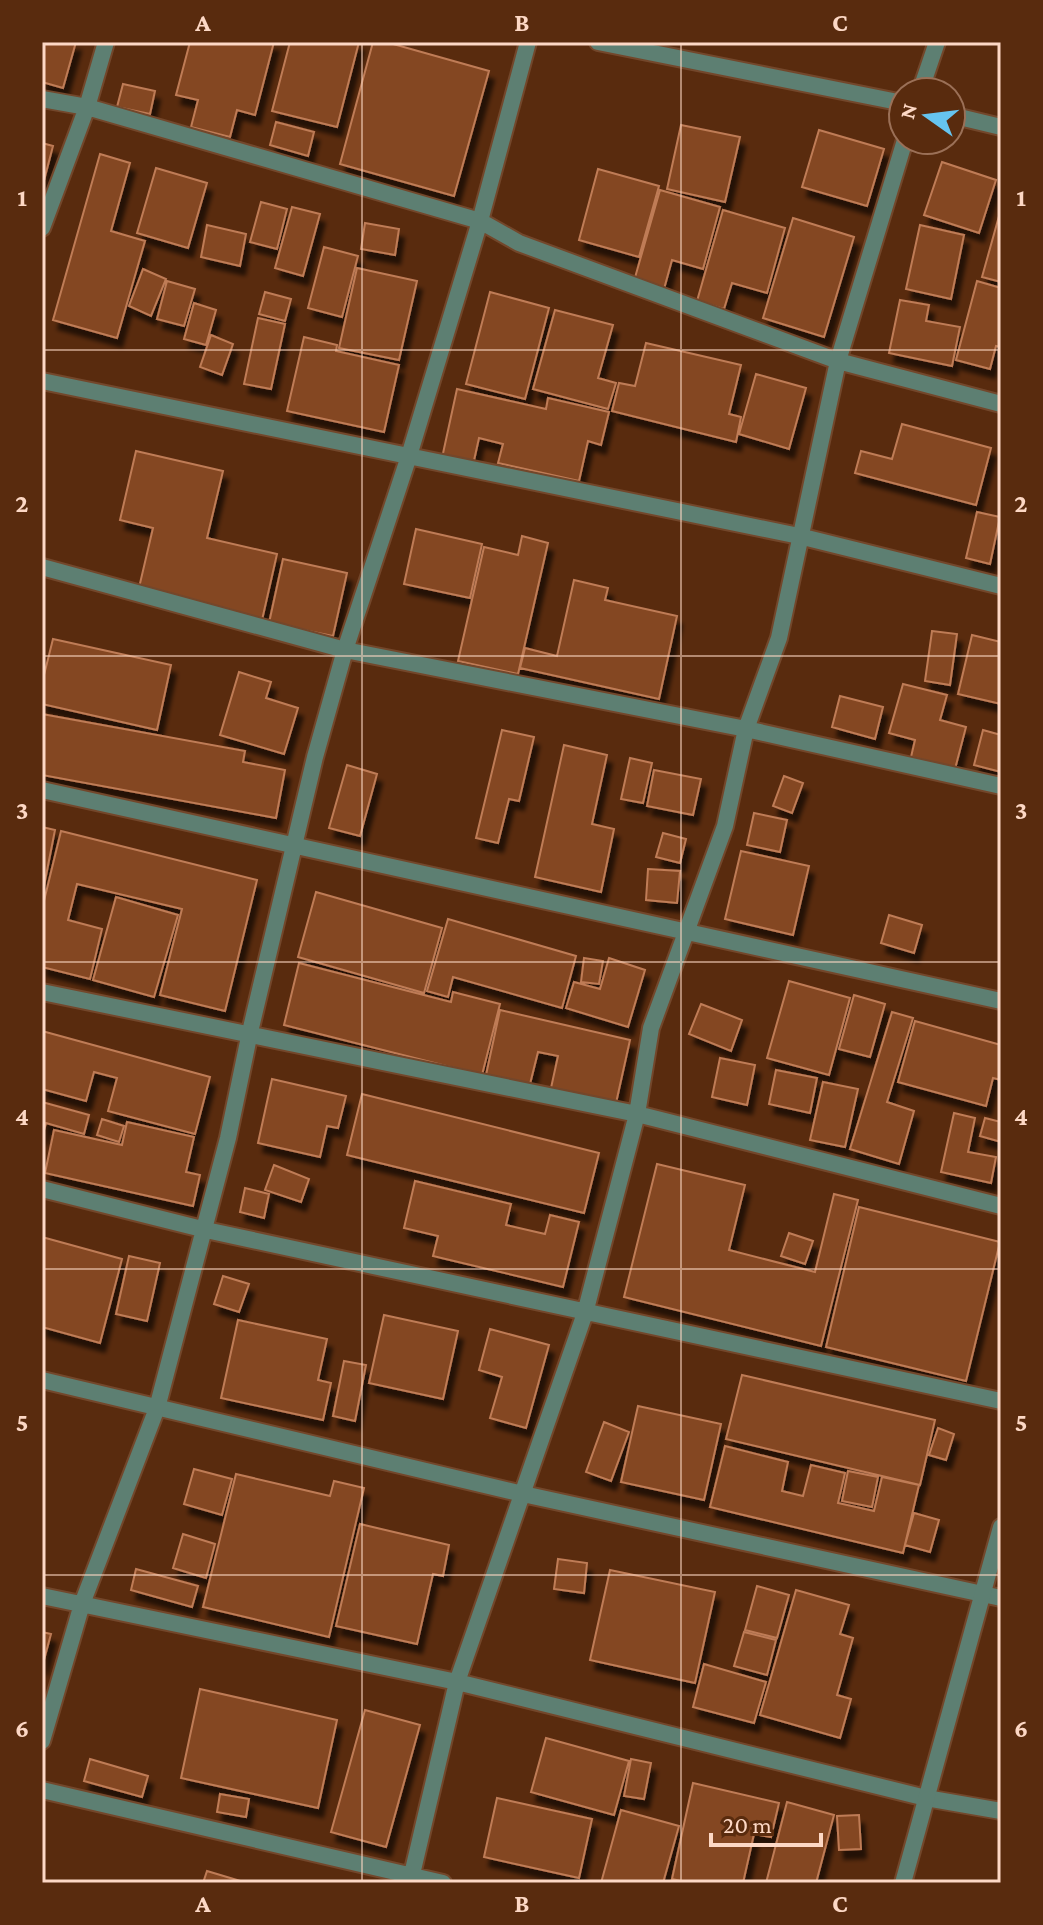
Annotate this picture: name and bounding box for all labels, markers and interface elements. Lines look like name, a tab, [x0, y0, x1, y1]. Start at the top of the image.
text: A	[194, 8, 211, 37]
text: B	[514, 8, 530, 37]
text: C	[832, 8, 848, 37]
north arrow	[887, 76, 967, 156]
text: N	[894, 101, 922, 122]
text: 1	[17, 183, 27, 212]
text: 1	[1016, 183, 1026, 212]
text: 2	[15, 489, 29, 518]
text: 2	[1014, 489, 1028, 518]
text: 3	[16, 796, 28, 825]
text: 3	[1015, 796, 1027, 825]
text: 4	[15, 1102, 29, 1131]
text: 4	[1014, 1102, 1028, 1131]
text: 5	[16, 1408, 28, 1437]
text: 5	[1015, 1408, 1027, 1437]
text: 6	[15, 1714, 29, 1743]
text: 6	[1014, 1714, 1028, 1743]
scale bar	[711, 1797, 821, 1847]
text: 20 m	[723, 1811, 772, 1838]
text: A	[194, 1889, 211, 1918]
text: B	[514, 1889, 530, 1918]
text: C	[832, 1889, 848, 1918]

